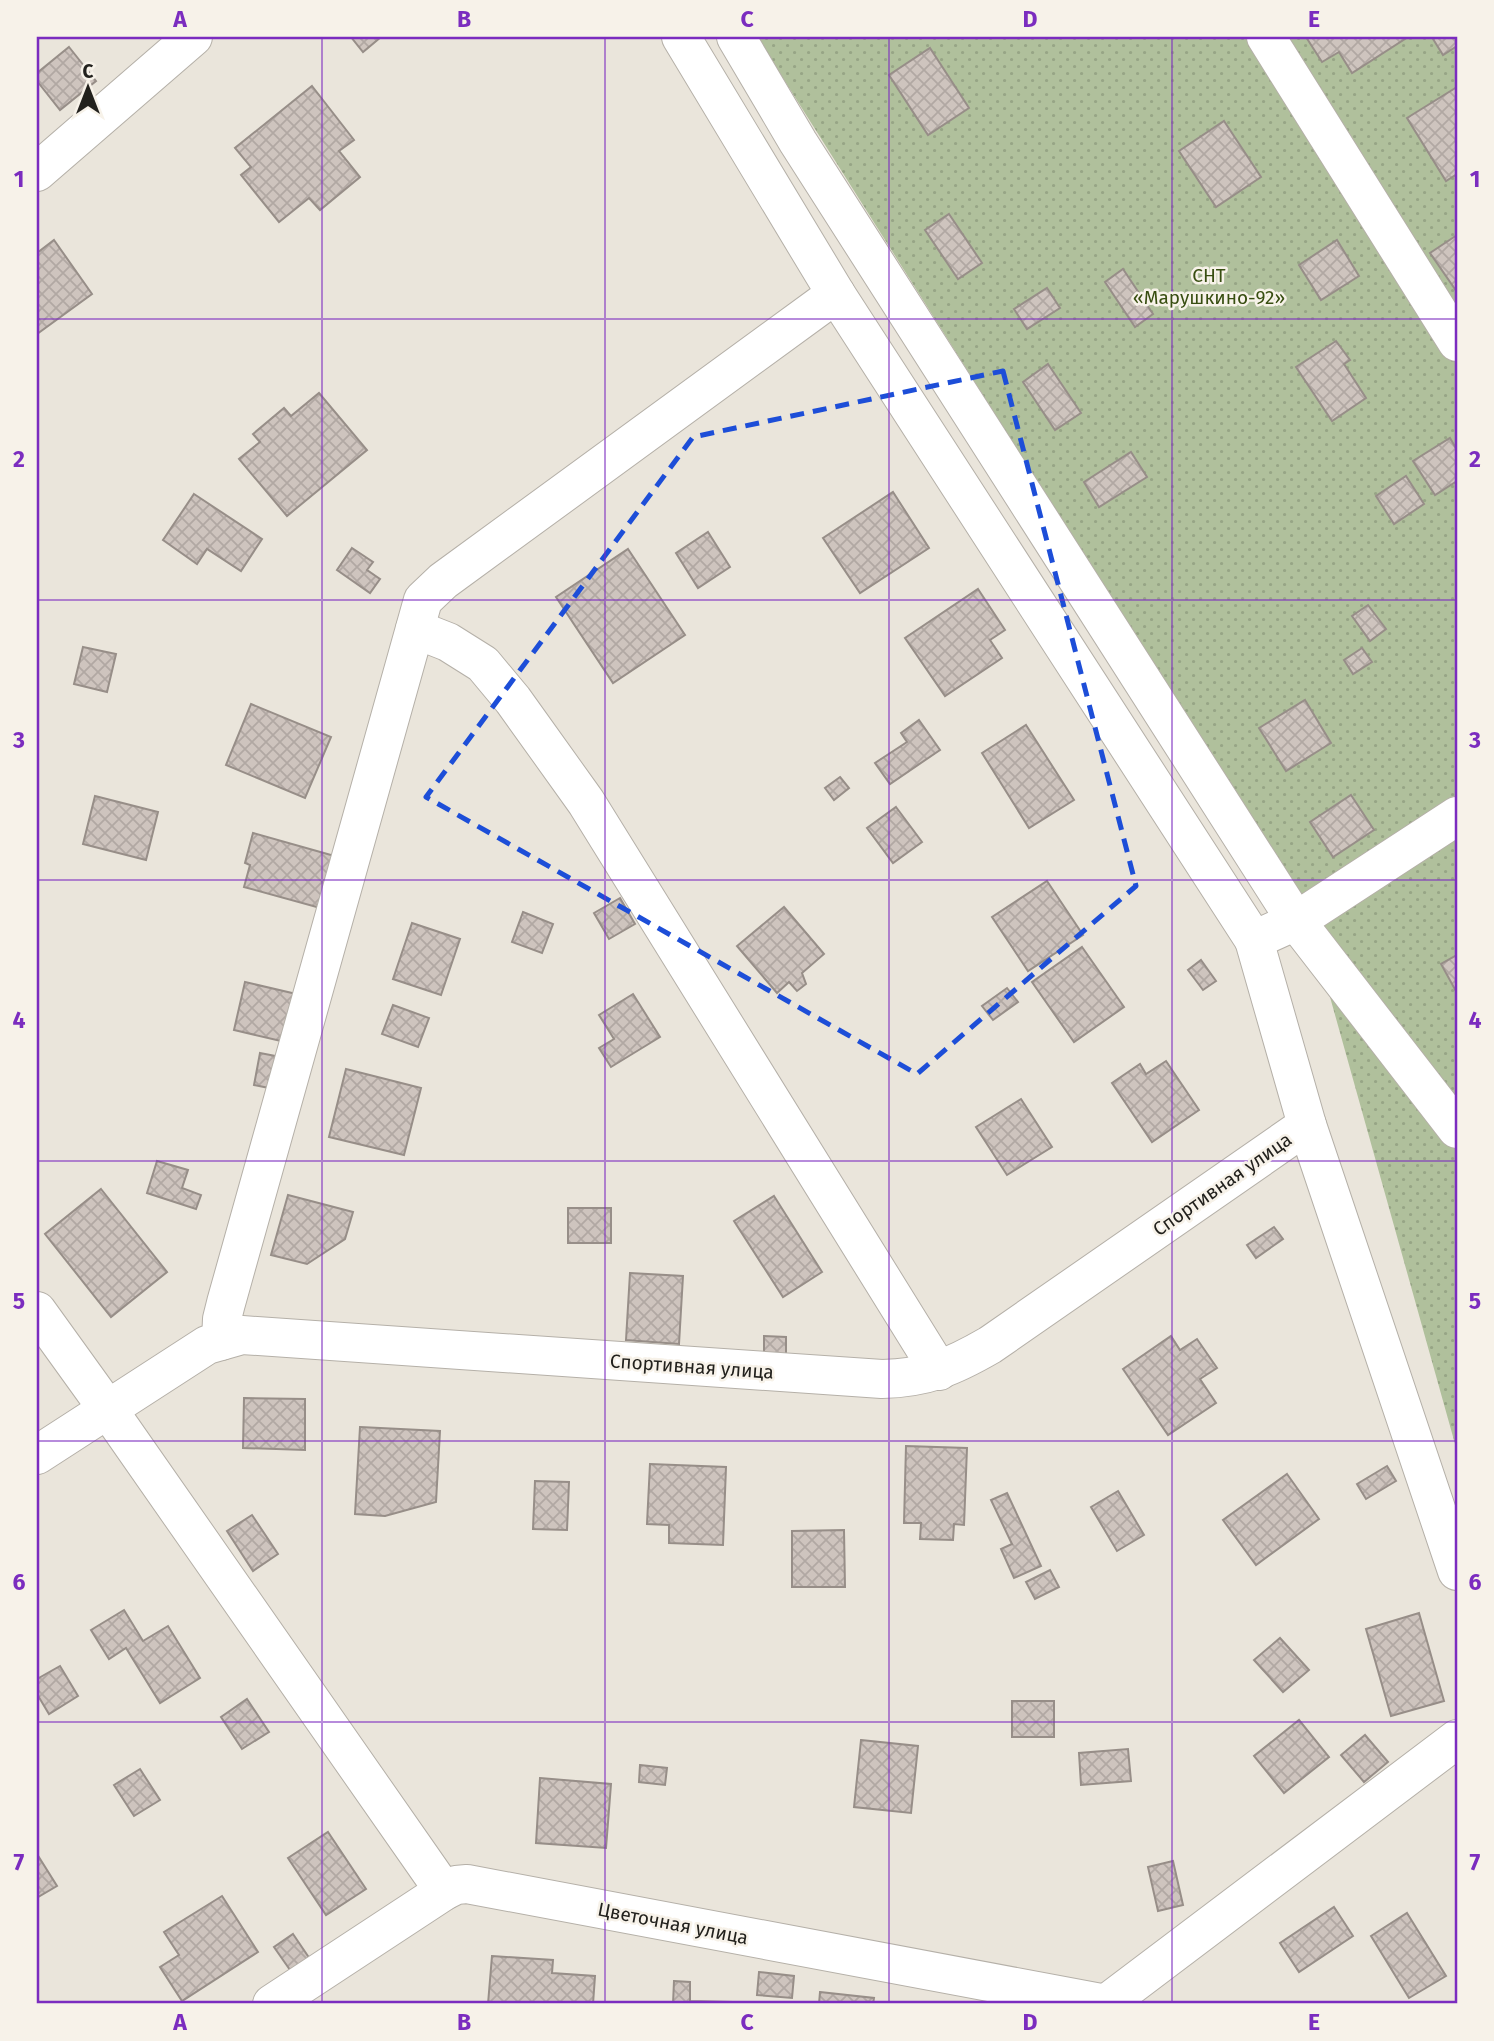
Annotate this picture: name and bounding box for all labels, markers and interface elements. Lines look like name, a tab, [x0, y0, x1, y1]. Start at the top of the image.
text: A	[172, 5, 187, 33]
text: B	[457, 5, 471, 33]
text: C	[740, 5, 754, 33]
text: D	[1023, 5, 1038, 33]
text: E	[1308, 5, 1320, 33]
north arrow	[52, 52, 122, 122]
text: С	[83, 60, 94, 83]
text: 1	[14, 165, 24, 193]
text: 1	[1470, 165, 1480, 193]
park label: СНТ «Марушкино-92»	[1133, 264, 1285, 309]
text: 2	[13, 445, 25, 473]
text: 2	[1469, 445, 1481, 473]
text: 3	[12, 726, 25, 754]
text: 3	[1468, 726, 1481, 754]
text: 4	[13, 1006, 26, 1034]
text: 4	[1469, 1006, 1482, 1034]
street label: Спортивная улица	[1148, 1128, 1296, 1241]
text: 5	[13, 1287, 25, 1315]
text: 5	[1469, 1287, 1481, 1315]
street label: Спортивная улица	[609, 1349, 775, 1384]
text: 6	[13, 1568, 26, 1596]
text: 6	[1469, 1568, 1482, 1596]
text: 7	[14, 1848, 25, 1876]
text: 7	[1470, 1848, 1481, 1876]
street label: Цветочная улица	[596, 1898, 750, 1949]
text: A	[172, 2008, 187, 2036]
text: B	[457, 2008, 471, 2036]
text: C	[740, 2008, 754, 2036]
text: D	[1023, 2008, 1038, 2036]
text: E	[1308, 2008, 1320, 2036]

